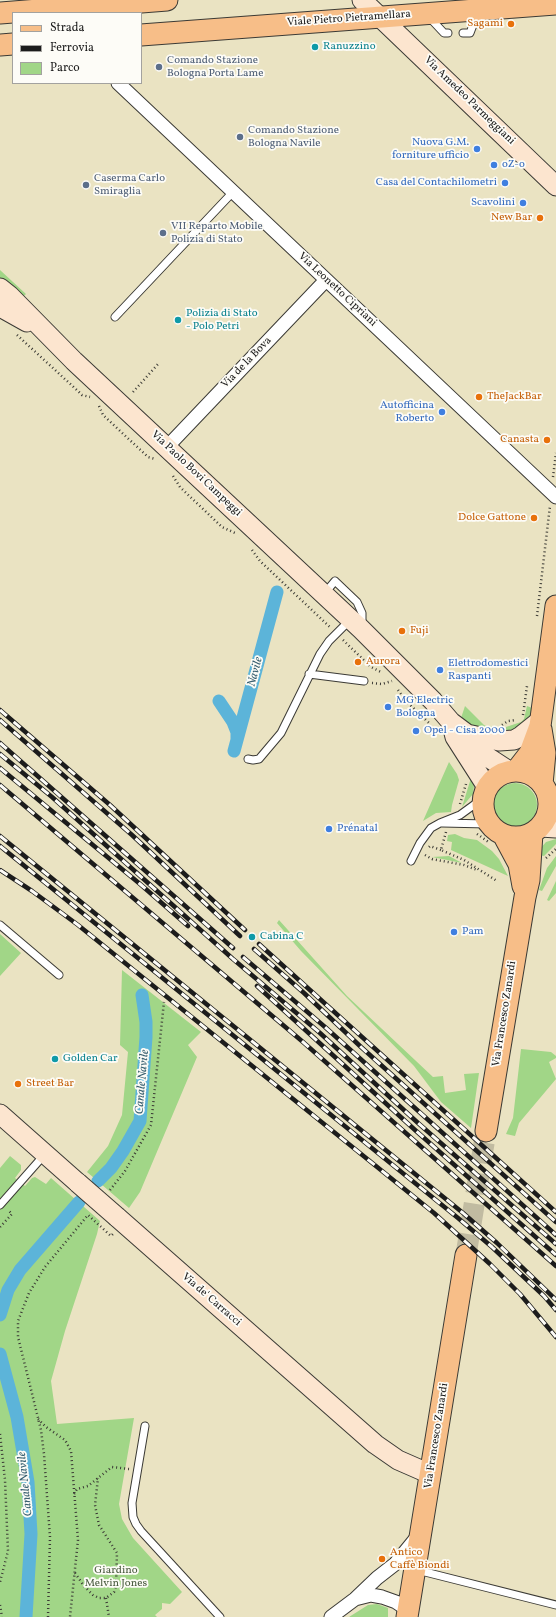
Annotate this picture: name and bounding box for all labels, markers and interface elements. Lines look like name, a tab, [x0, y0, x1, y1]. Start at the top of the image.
street label: Viale Pietro Pietramellara	[287, 8, 411, 30]
legend	[12, 12, 142, 84]
place label: Sagami	[467, 17, 503, 31]
marker: Sagami	[506, 19, 516, 29]
text: Strada	[50, 20, 85, 36]
text: Ferrovia	[50, 40, 94, 56]
place label: Ranuzzino	[323, 40, 376, 54]
marker: Ranuzzino	[310, 42, 320, 52]
place label: Comando Stazione Bologna Porta Lame	[167, 54, 263, 80]
street label: Via Amedeo Parmeggiani	[421, 54, 517, 148]
text: Parco	[50, 60, 80, 76]
marker: Comando Stazione Bologna Porta Lame	[154, 62, 164, 72]
place label: Comando Stazione Bologna Navile	[248, 124, 339, 150]
marker: Comando Stazione Bologna Navile	[235, 132, 245, 142]
place label: Nuova G.M. forniture ufficio	[392, 136, 469, 162]
marker: Nuova G.M. forniture ufficio	[472, 144, 482, 154]
place label: oZ-o	[502, 158, 525, 172]
marker: oZ-o	[489, 160, 499, 170]
place label: Caserma Carlo Smiraglia	[94, 172, 165, 198]
place label: Casa del Contachilometri	[376, 176, 497, 190]
marker: Casa del Contachilometri	[500, 178, 510, 188]
marker: Caserma Carlo Smiraglia	[81, 180, 91, 190]
place label: Scavolini	[471, 196, 515, 210]
marker: Scavolini	[518, 198, 528, 208]
place label: New Bar	[491, 211, 532, 225]
marker: New Bar	[535, 213, 545, 223]
place label: VII Reparto Mobile Polizia di Stato	[171, 220, 263, 246]
marker: VII Reparto Mobile Polizia di Stato	[158, 228, 168, 238]
street label: Via Leonetto Cipriani	[295, 250, 379, 330]
place label: Polizia di Stato - Polo Petri	[186, 307, 258, 333]
marker: Polizia di Stato - Polo Petri	[173, 315, 183, 325]
street label: Via de la Bova	[219, 335, 275, 391]
place label: TheJackBar	[487, 390, 542, 404]
marker: TheJackBar	[474, 392, 484, 402]
place label: Autofficina Roberto	[380, 399, 434, 425]
marker: Autofficina Roberto	[437, 407, 447, 417]
street label: Via Paolo Bovi Campeggi	[148, 428, 244, 520]
place label: Canasta	[500, 433, 539, 447]
marker: Canasta	[542, 435, 552, 445]
place label: Dolce Gattone	[458, 511, 526, 525]
marker: Dolce Gattone	[529, 513, 539, 523]
place label: Fuji	[410, 624, 428, 638]
marker: Fuji	[397, 626, 407, 636]
place label: Aurora	[366, 655, 400, 669]
water label: Navile	[245, 656, 267, 688]
marker: Aurora	[353, 657, 363, 667]
place label: Elettrodomestici Raspanti	[448, 657, 528, 683]
marker: Elettrodomestici Raspanti	[435, 665, 445, 675]
place label: MG Electric Bologna	[396, 694, 453, 720]
marker: MG Electric Bologna	[383, 702, 393, 712]
place label: Opel - Cisa 2000	[424, 724, 505, 738]
marker: Opel - Cisa 2000	[411, 726, 421, 736]
place label: Prénatal	[337, 822, 378, 836]
marker: Prénatal	[324, 824, 334, 834]
place label: Pam	[462, 925, 484, 939]
marker: Pam	[449, 927, 459, 937]
place label: Cabina C	[260, 930, 303, 944]
marker: Cabina C	[247, 932, 257, 942]
street label: Via Francesco Zanardi	[490, 960, 520, 1068]
water label: Canale Navile	[133, 1049, 153, 1115]
place label: Golden Car	[63, 1052, 118, 1066]
marker: Golden Car	[50, 1054, 60, 1064]
place label: Street Bar	[26, 1077, 74, 1091]
marker: Street Bar	[13, 1079, 23, 1089]
street label: Via de' Carracci	[179, 1271, 243, 1329]
street label: Via Francesco Zanardi	[422, 1382, 452, 1490]
water label: Canale Navile	[15, 1451, 37, 1517]
place label: Antico Caffè Biondi	[390, 1546, 450, 1572]
marker: Antico Caffè Biondi	[377, 1554, 387, 1564]
park label: Giardino Melvin Jones	[85, 1564, 147, 1590]

